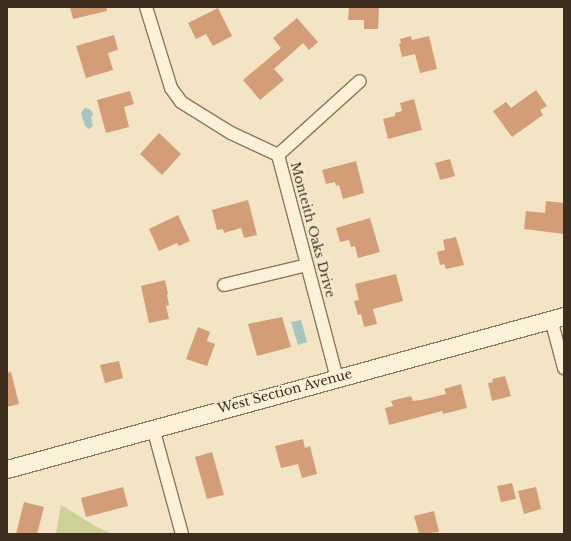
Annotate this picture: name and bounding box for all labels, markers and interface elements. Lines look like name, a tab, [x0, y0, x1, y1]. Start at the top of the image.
street label: Monteith Oaks Drive	[286, 160, 338, 300]
street label: West Section Avenue	[216, 366, 354, 418]

